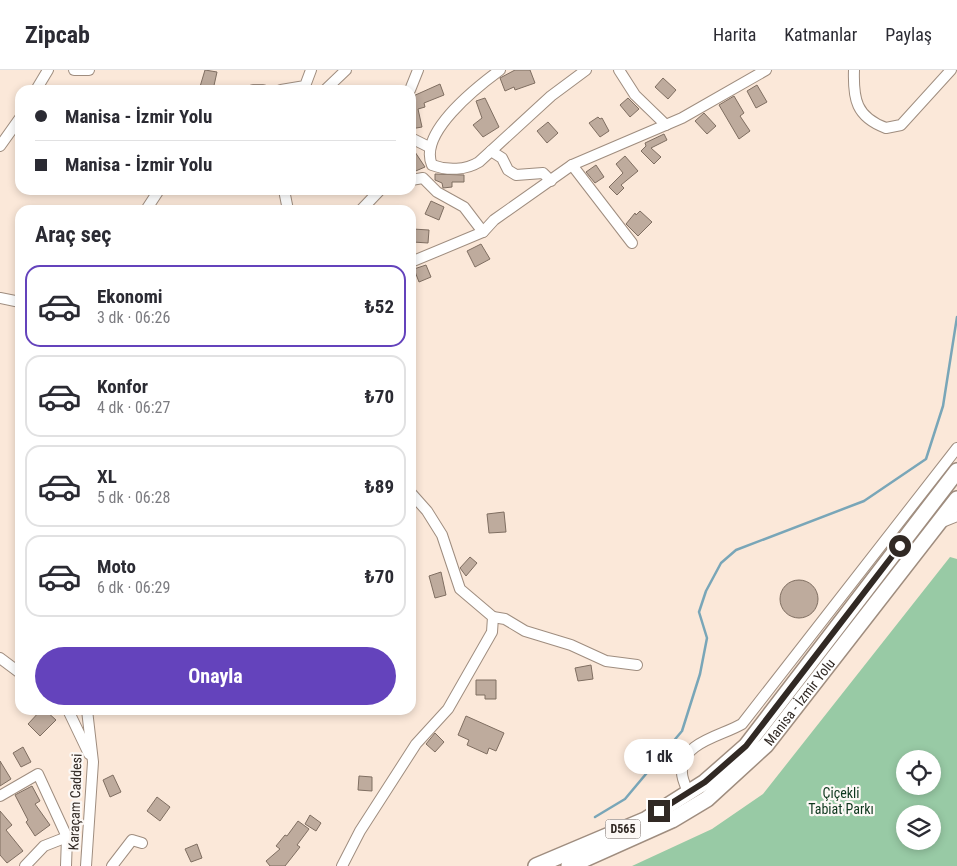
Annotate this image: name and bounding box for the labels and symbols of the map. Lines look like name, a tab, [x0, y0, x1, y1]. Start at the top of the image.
route start	[889, 535, 911, 557]
street label: Manisa - İzmir Yolu	[761, 656, 838, 748]
callout: 1 dk	[624, 738, 694, 774]
street label: Karaçam Caddesi	[65, 753, 85, 851]
park label: Çiçekli Tabiat Parkı	[808, 785, 874, 817]
route end	[648, 800, 670, 822]
road number: D565	[606, 820, 640, 839]

